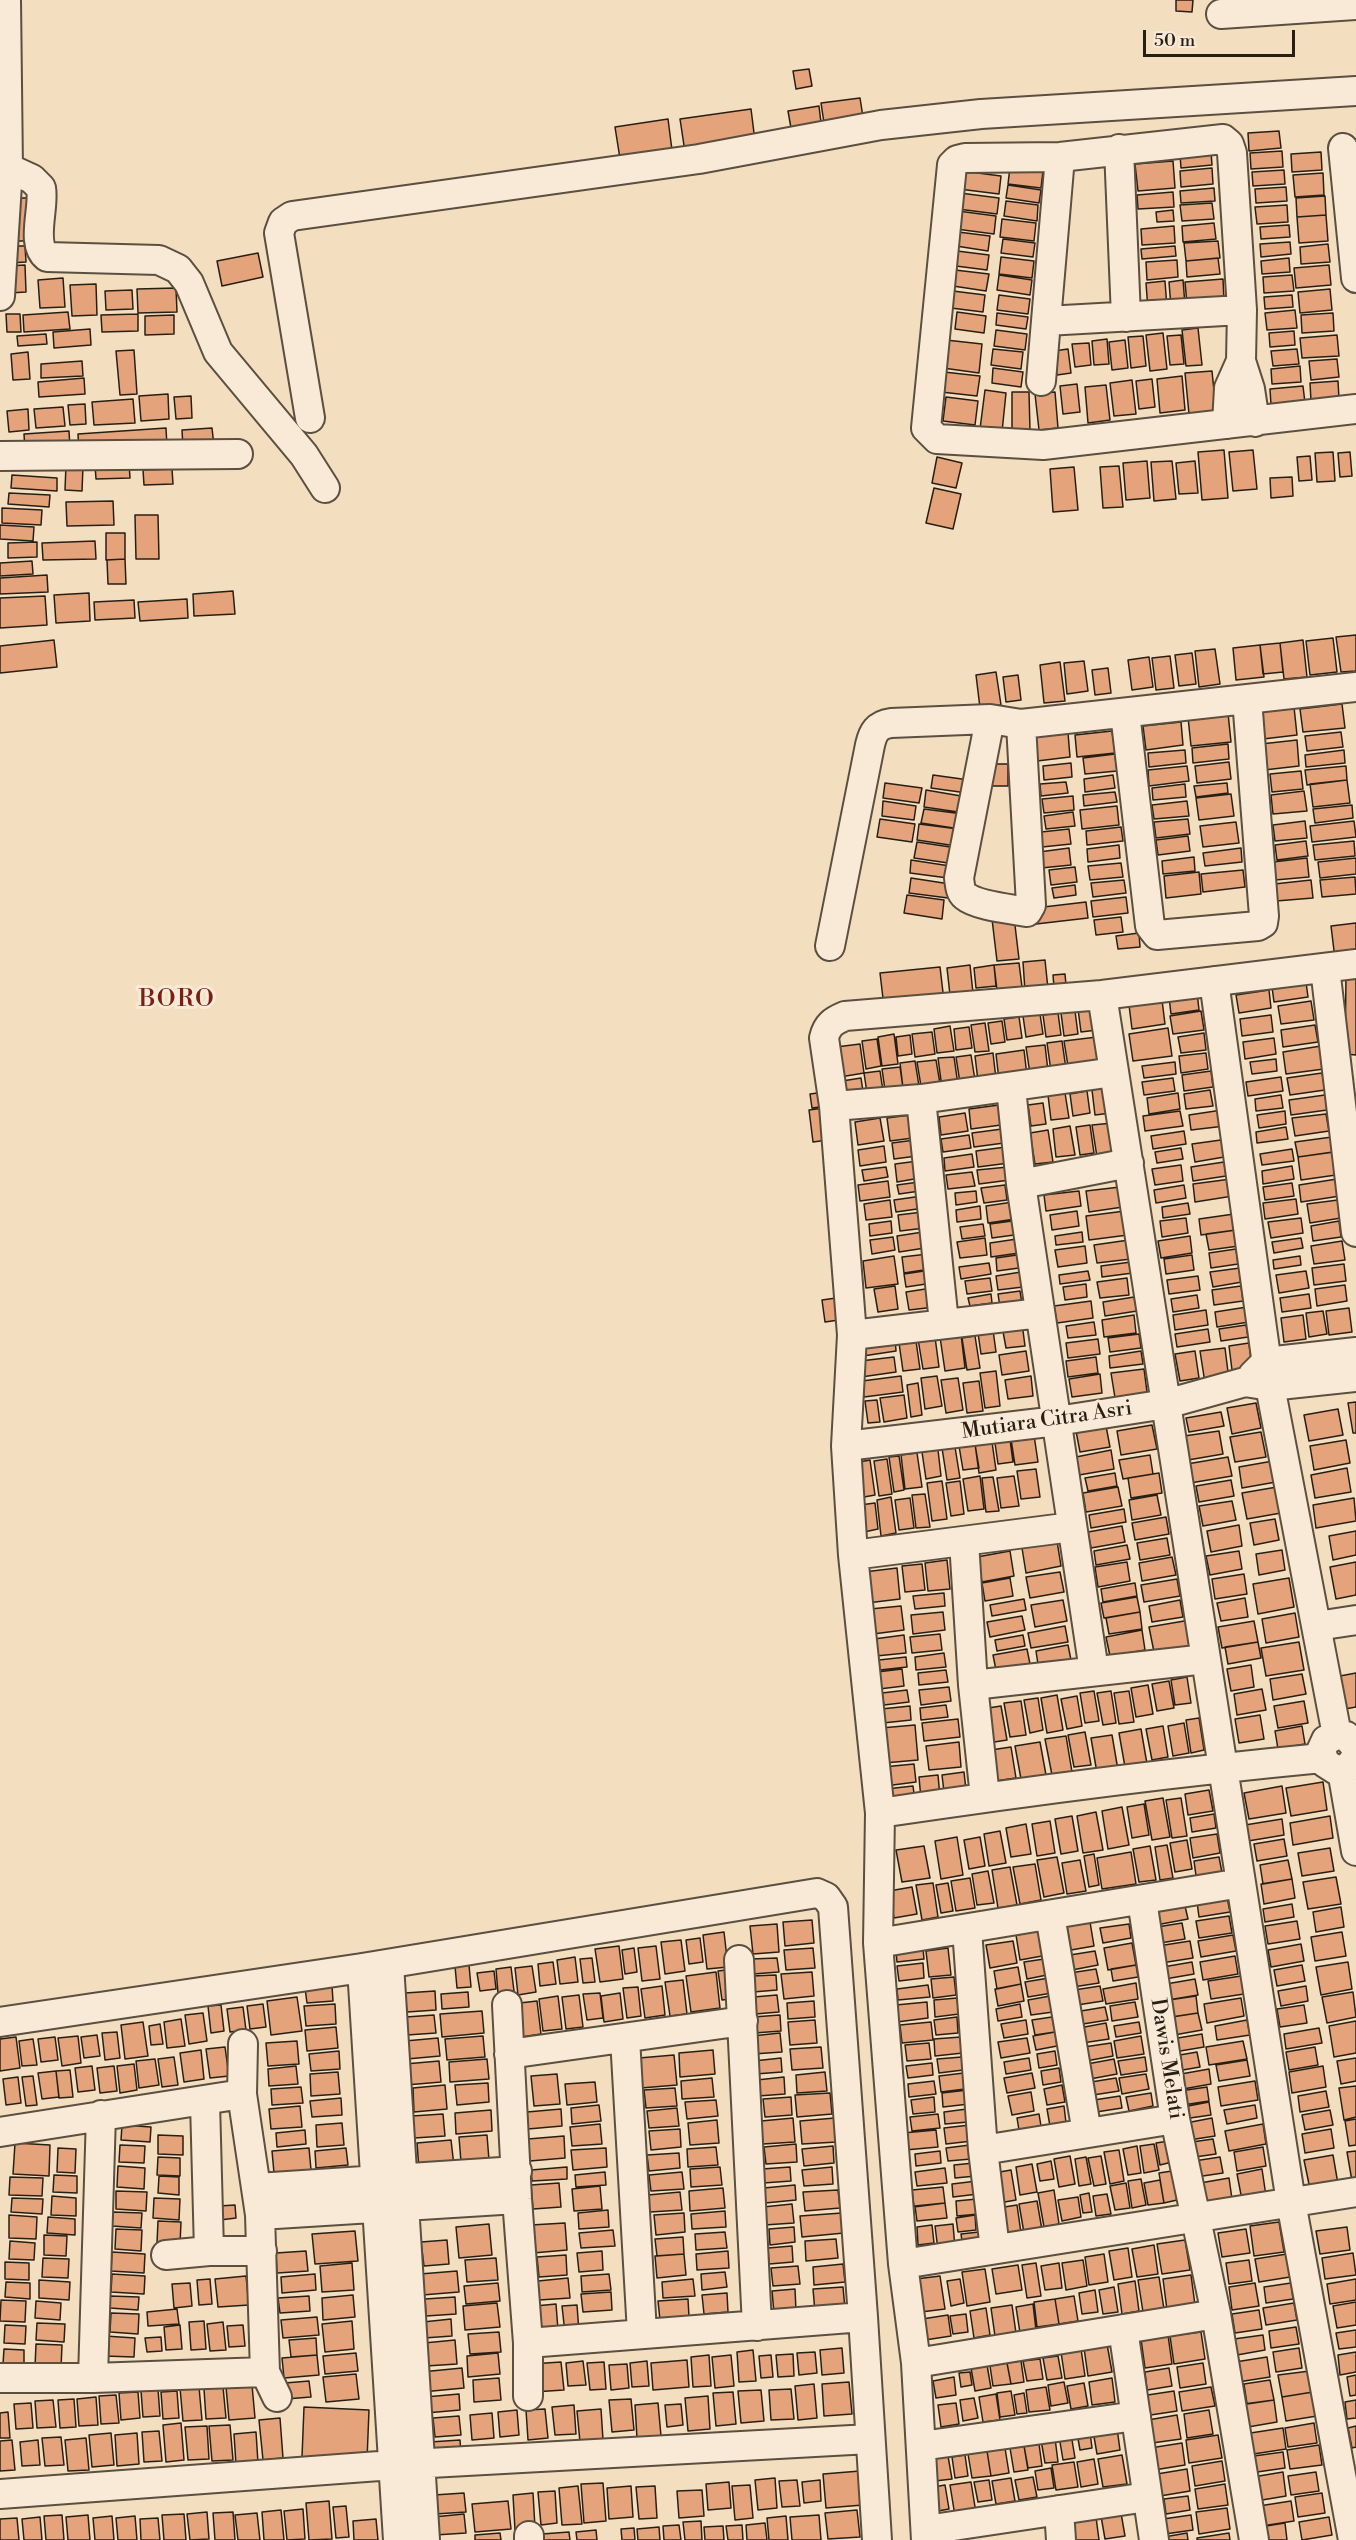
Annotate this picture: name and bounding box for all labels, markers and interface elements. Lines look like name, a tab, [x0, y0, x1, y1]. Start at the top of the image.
scale bar	[1146, 18, 1298, 56]
text: 50 m	[1154, 29, 1195, 52]
district label: BORO	[139, 986, 215, 1014]
street label: Mutiara Citra Asri	[960, 1397, 1134, 1445]
street label: Dawis Melati	[1144, 1997, 1188, 2121]

